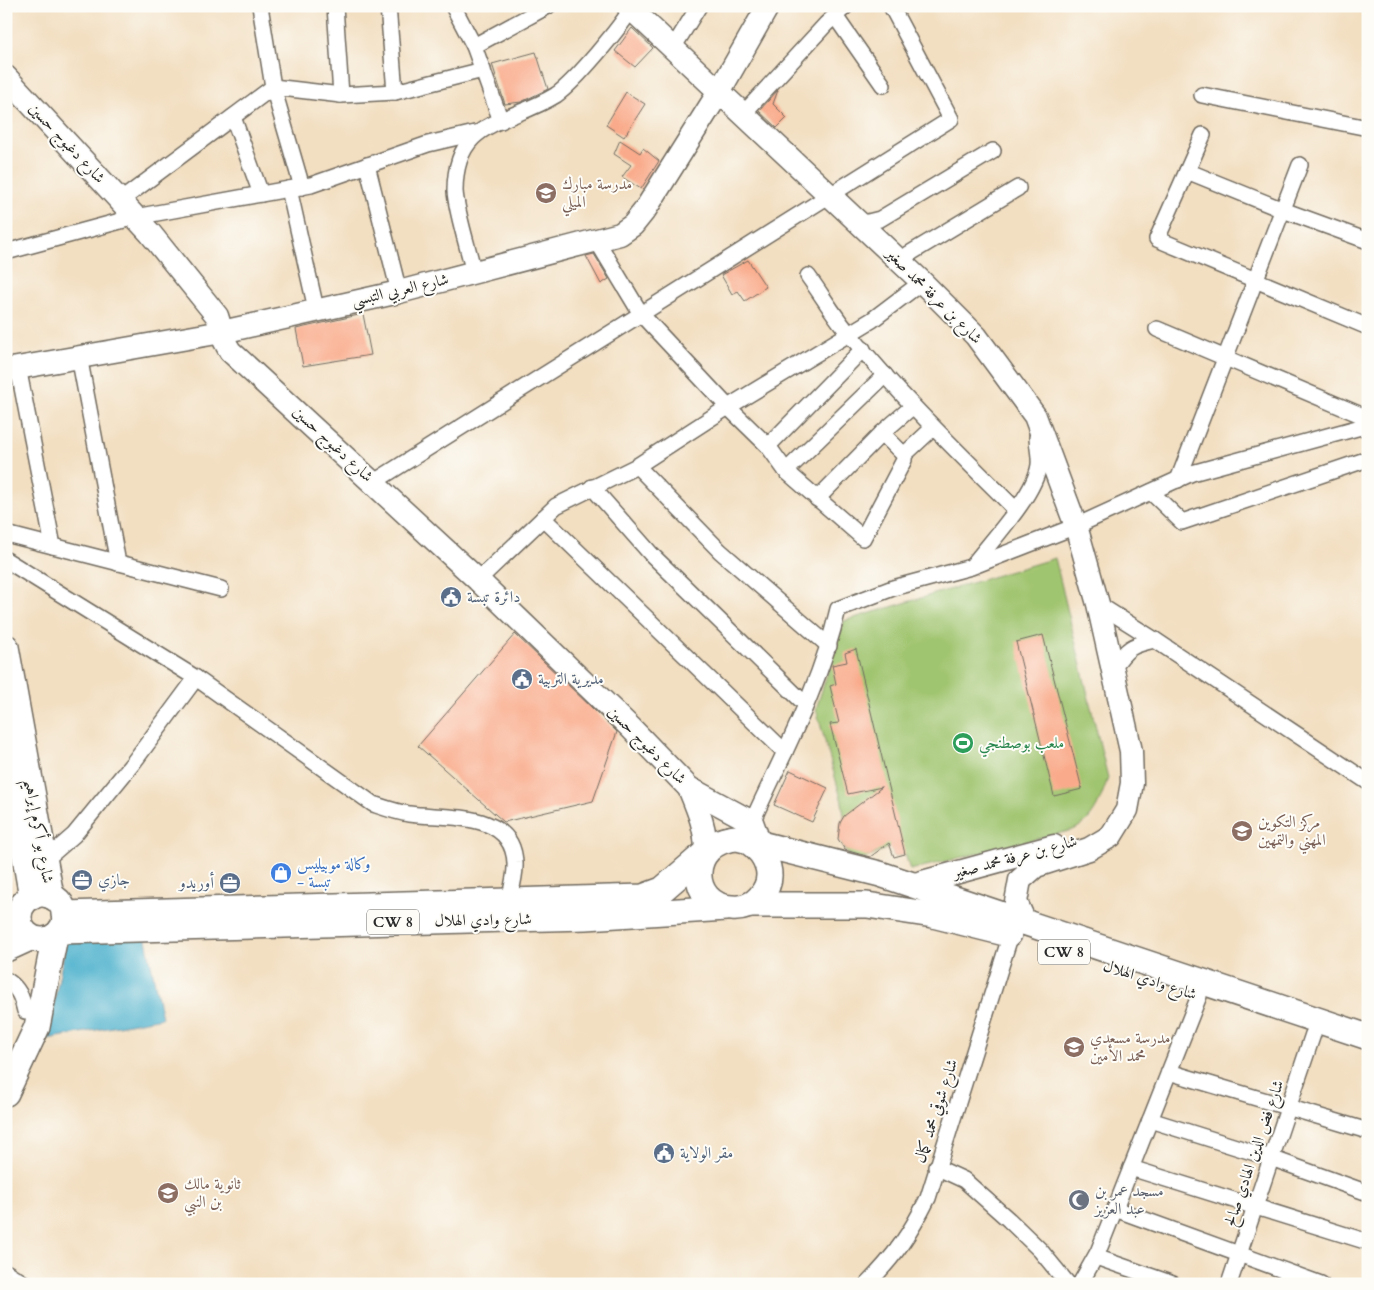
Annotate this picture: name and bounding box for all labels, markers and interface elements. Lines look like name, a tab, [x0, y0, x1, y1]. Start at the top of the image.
street label: شارع دغبوج حسين	[22, 98, 110, 190]
place label: مدرسة مبارك الميلي	[562, 173, 632, 217]
school or university icon: مدرسة مبارك الميلي	[534, 181, 558, 205]
street label: شارع بن عرفة محمد صغير	[878, 242, 987, 350]
street label: شارع العربي التبسي	[349, 268, 452, 316]
street label: شارع دغبوج حسين	[286, 401, 378, 489]
public building icon: دائرة تبسة	[439, 585, 463, 609]
place label: دائرة تبسة	[467, 586, 520, 608]
public building icon: مديرية التربية	[510, 667, 534, 691]
place label: مديرية التربية	[538, 668, 604, 690]
street label: شارع دغبوج حسين	[601, 701, 691, 791]
sports icon: ملعب بوصطنجي	[951, 731, 975, 755]
place label: ملعب بوصطنجي	[979, 732, 1064, 758]
street label: شارع بو أكرم إبراهيم	[14, 777, 60, 886]
place label: مركز التكوين المهني والتمهين	[1258, 811, 1326, 855]
school or university icon: مركز التكوين المهني والتمهين	[1230, 819, 1254, 843]
street label: شارع بن عرفة محمد صغير	[948, 830, 1080, 887]
place label: وكالة موبيليس - تبسة	[297, 853, 371, 893]
shop icon: وكالة موبيليس - تبسة	[269, 861, 293, 885]
office icon: جازي	[70, 868, 94, 892]
place label: جازي	[98, 869, 130, 892]
place label: أوريدو	[177, 871, 214, 894]
office icon: أوريدو	[218, 871, 242, 895]
street label: شارع وادي الهلال	[434, 908, 532, 934]
road number: CW 8	[367, 910, 419, 934]
road number: CW 8	[1038, 940, 1090, 964]
street label: شارع وادي الهلال	[1100, 955, 1200, 1007]
place label: مدرسة مسعدي محمد الأمين	[1090, 1027, 1171, 1067]
school or university icon: مدرسة مسعدي محمد الأمين	[1062, 1035, 1086, 1059]
street label: شارع شوقي محمد كمال	[909, 1056, 965, 1167]
street label: شارع فض الدين الهادي صالح	[1219, 1077, 1291, 1230]
public building icon: مقر الولاية	[652, 1141, 676, 1165]
place label: مقر الولاية	[680, 1142, 733, 1164]
place label: ثانوية مالك بن النبي	[184, 1173, 242, 1217]
place label: مسجد عمر بن عبد العزيز	[1093, 1180, 1164, 1220]
school or university icon: ثانوية مالك بن النبي	[156, 1181, 180, 1205]
mosque icon: مسجد عمر بن عبد العزيز	[1067, 1188, 1091, 1212]

